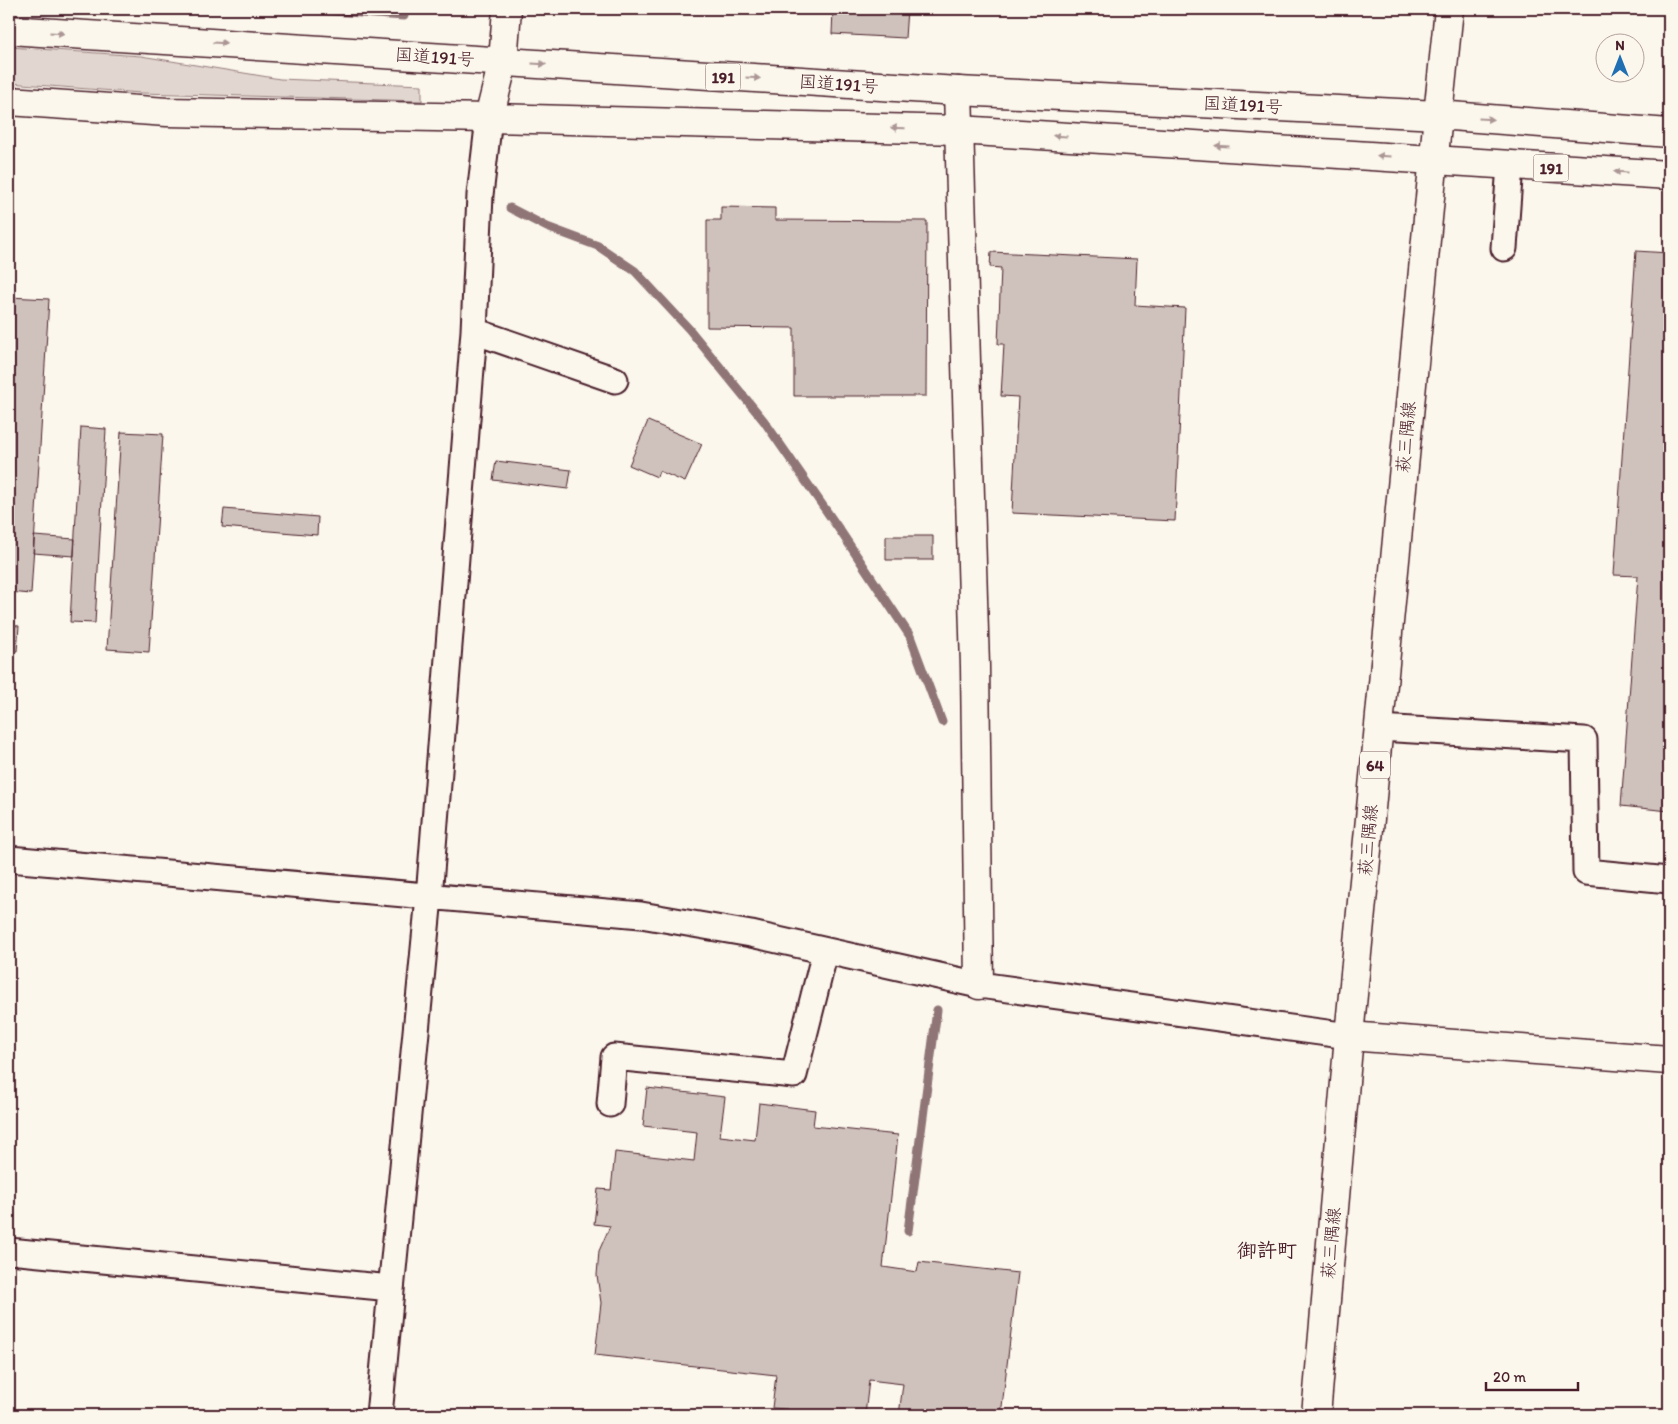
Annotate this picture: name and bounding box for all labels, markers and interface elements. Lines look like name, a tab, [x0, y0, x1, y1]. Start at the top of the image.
one-way arrow	[50, 29, 66, 37]
north arrow	[1596, 32, 1646, 82]
text: N	[1615, 37, 1625, 54]
one-way arrow	[212, 40, 228, 48]
street label: 国道191号	[394, 43, 476, 71]
one-way arrow	[531, 61, 547, 69]
road number: 191	[706, 64, 740, 90]
street label: 国道191号	[798, 70, 880, 98]
one-way arrow	[746, 75, 762, 83]
street label: 国道191号	[1202, 92, 1284, 118]
one-way arrow	[1478, 115, 1494, 123]
one-way arrow	[889, 124, 905, 132]
one-way arrow	[1052, 131, 1068, 139]
one-way arrow	[1214, 141, 1230, 149]
one-way arrow	[1376, 151, 1392, 159]
road number: 191	[1534, 154, 1568, 182]
one-way arrow	[1612, 168, 1628, 176]
street label: 萩三隅線	[1392, 400, 1420, 474]
road number: 64	[1360, 752, 1390, 778]
street label: 萩三隅線	[1354, 803, 1382, 877]
street label: 萩三隅線	[1317, 1206, 1345, 1280]
district label: 御許町	[1237, 1238, 1297, 1262]
scale bar	[1486, 1359, 1578, 1391]
text: 20 m	[1493, 1368, 1527, 1386]

